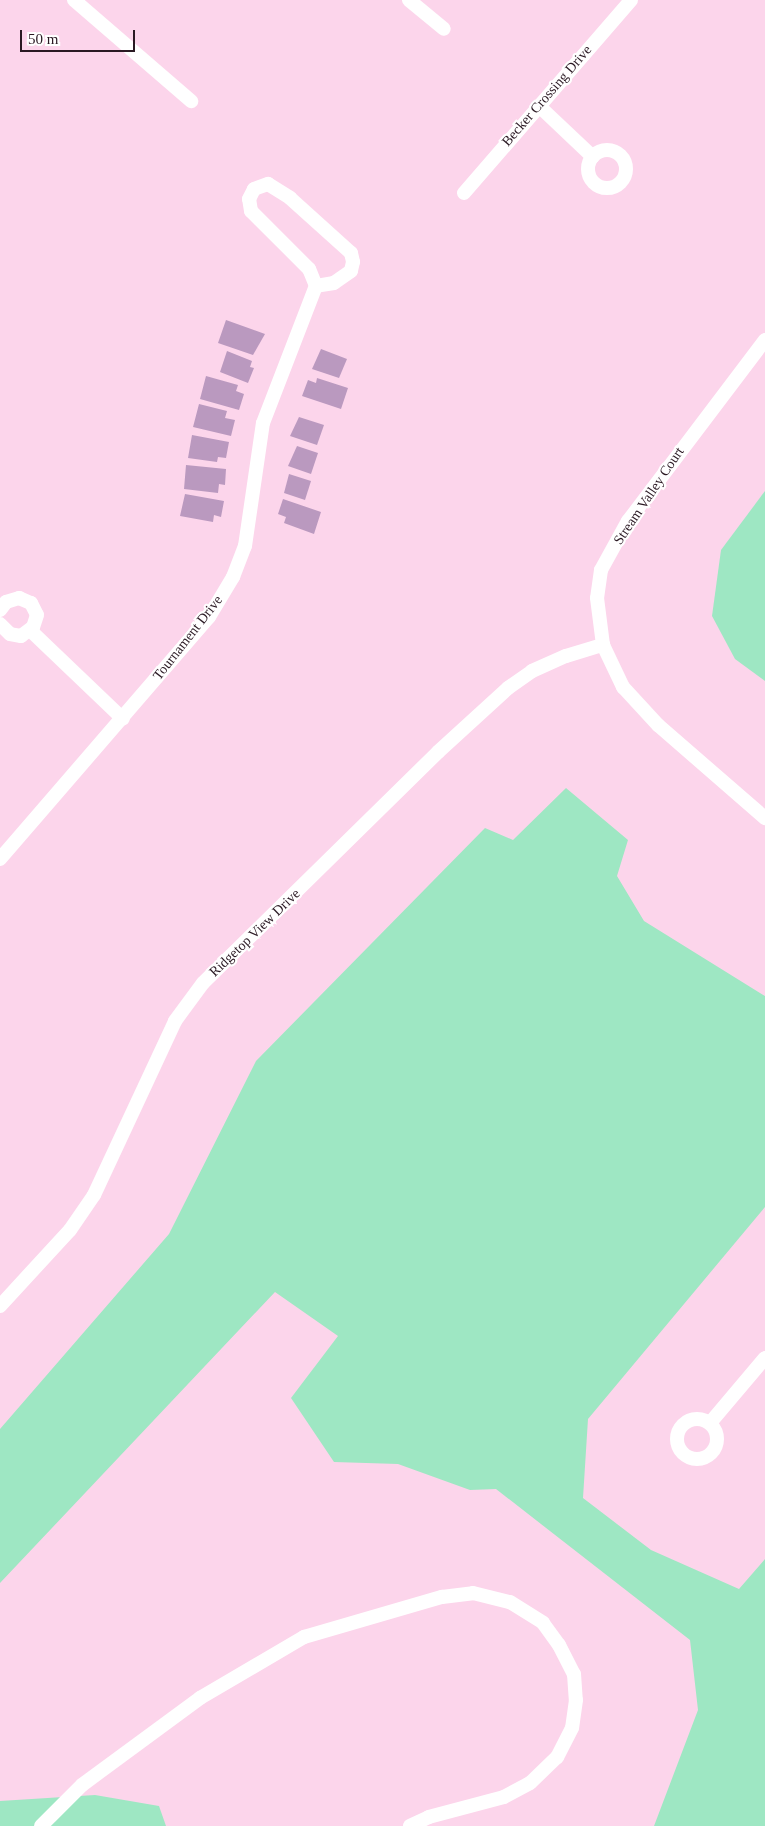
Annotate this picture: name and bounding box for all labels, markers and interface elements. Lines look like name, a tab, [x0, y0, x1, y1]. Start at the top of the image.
scale bar	[22, 20, 138, 52]
text: 50 m	[28, 31, 58, 47]
street label: Becker Crossing Drive	[499, 42, 595, 150]
street label: Stream Valley Court	[610, 444, 688, 548]
street label: Tournament Drive	[150, 592, 226, 684]
street label: Ridgetop View Drive	[206, 885, 304, 981]

